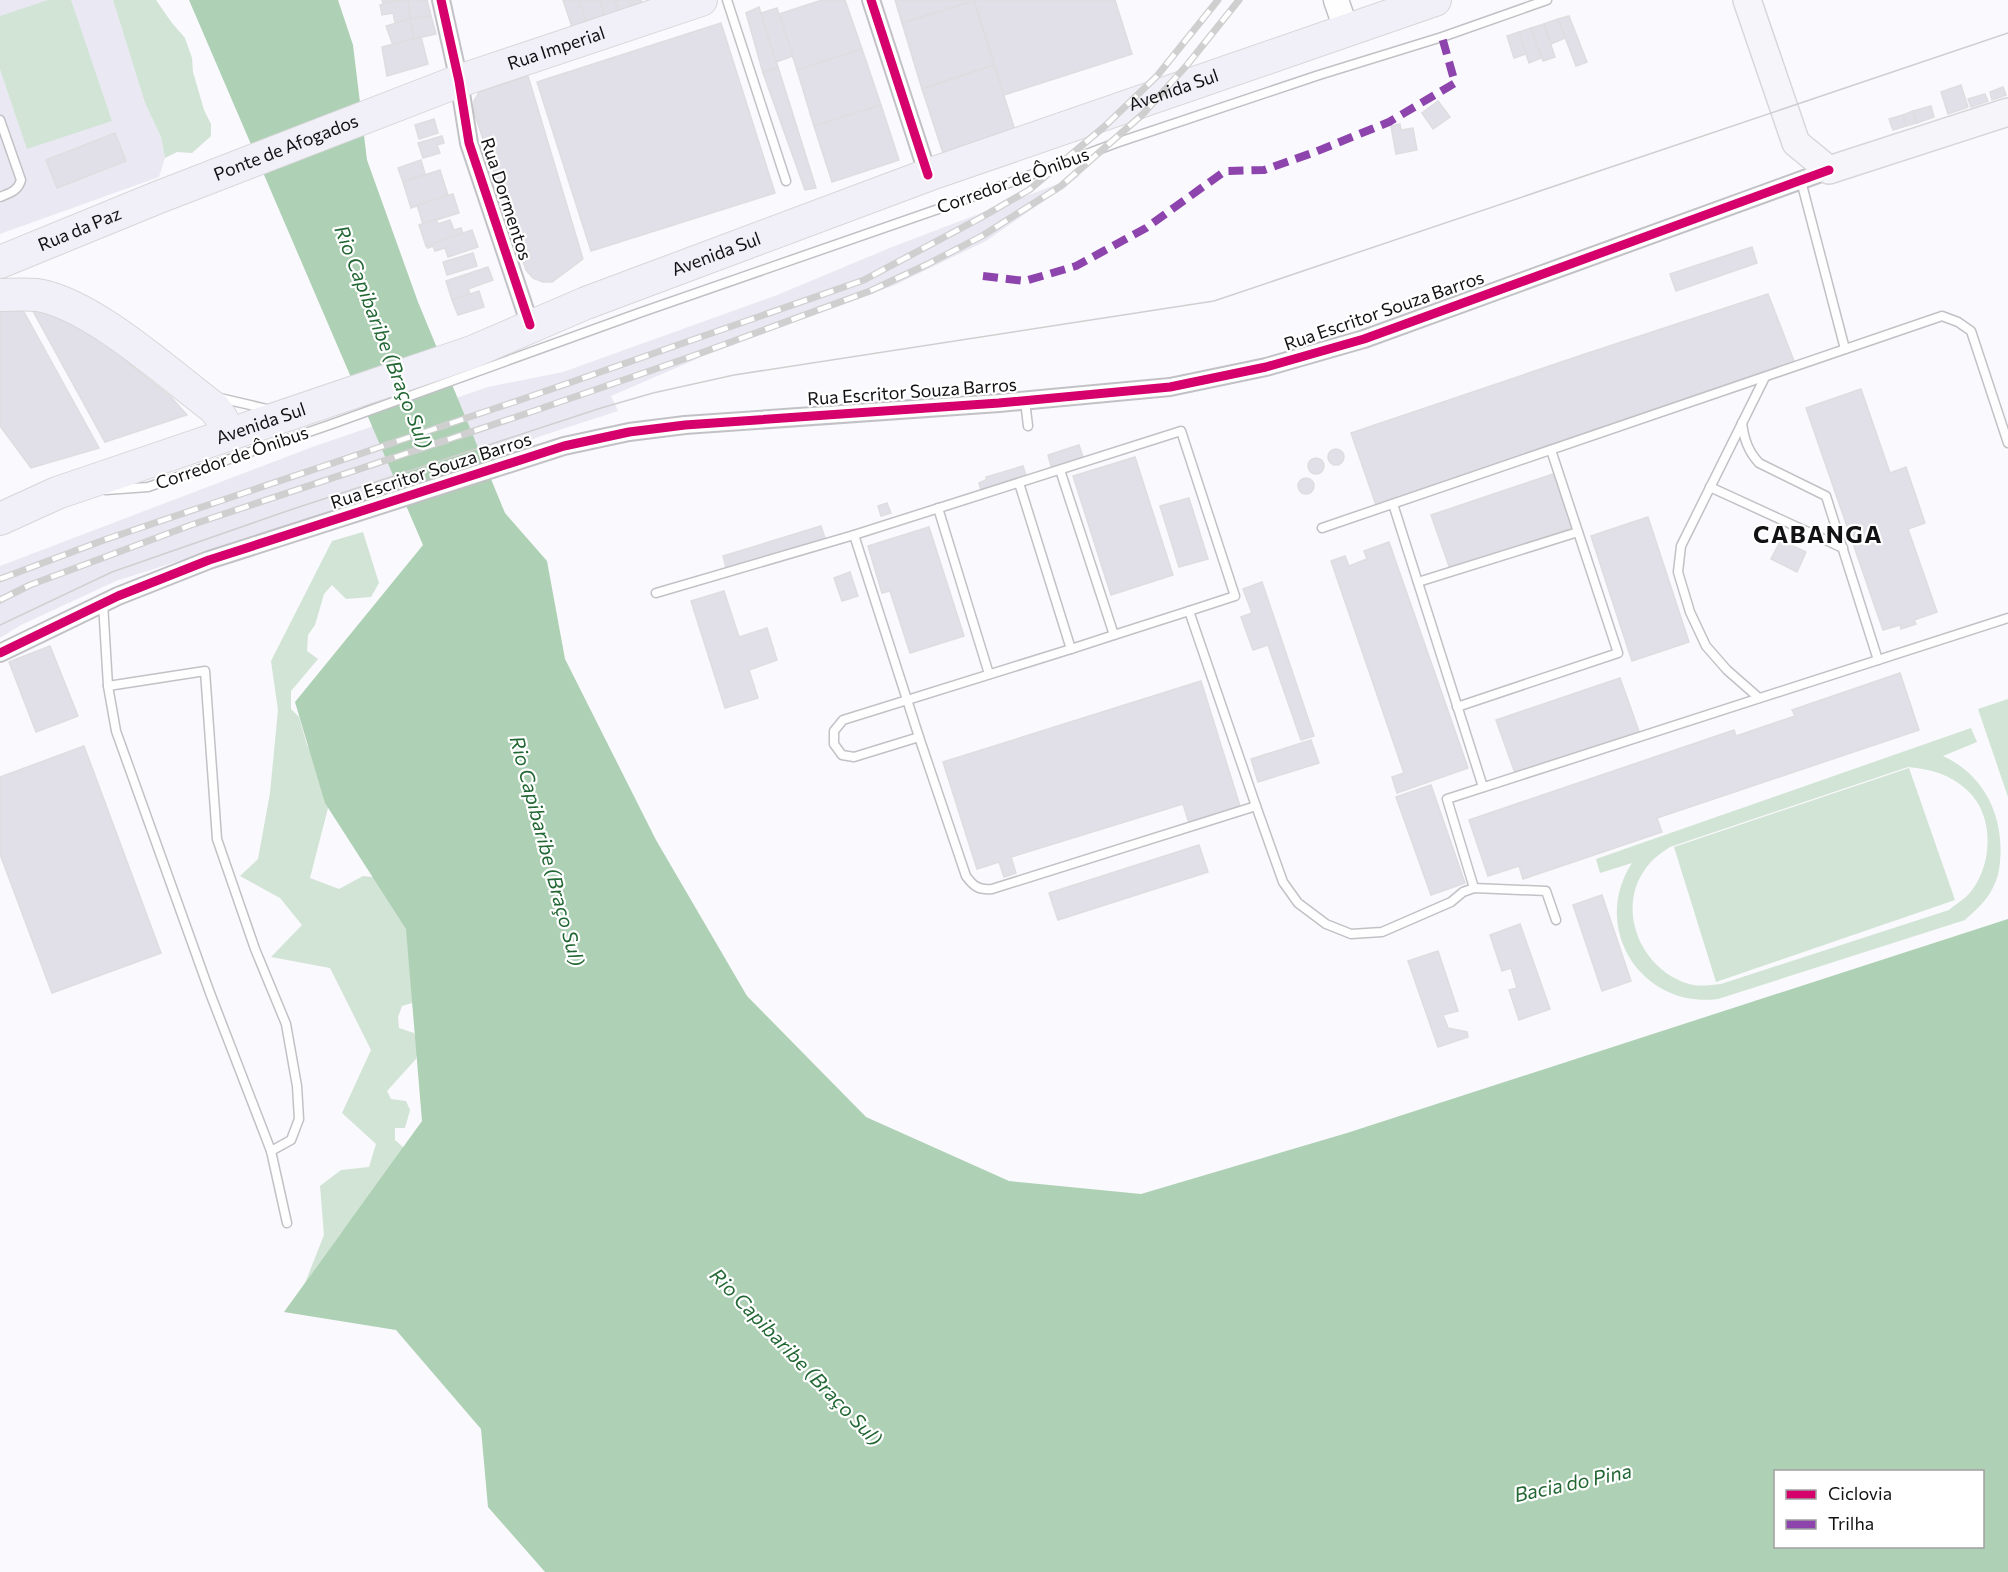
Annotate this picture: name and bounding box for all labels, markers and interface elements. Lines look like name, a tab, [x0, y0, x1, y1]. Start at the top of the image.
street label: Rua Imperial	[504, 21, 608, 74]
street label: Avenida Sul	[1125, 64, 1221, 115]
street label: Ponte de Afogados	[210, 109, 361, 185]
street label: Rua Dormentos	[477, 135, 537, 263]
street label: Corredor de Ônibus	[934, 142, 1092, 218]
street label: Rua da Paz	[34, 202, 124, 255]
water label: Rio Capibaribe (Braço Sul)	[330, 222, 438, 452]
street label: Avenida Sul	[668, 227, 763, 280]
street label: Rua Escritor Souza Barros	[1281, 265, 1487, 355]
street label: Rua Escritor Souza Barros	[806, 373, 1017, 409]
street label: Avenida Sul	[213, 397, 308, 448]
street label: Corredor de Ônibus	[152, 421, 311, 494]
street label: Rua Escritor Souza Barros	[327, 427, 534, 513]
district label: CABANGA	[1753, 519, 1883, 548]
water label: Rio Capibaribe (Braço Sul)	[506, 733, 590, 969]
water label: Rio Capibaribe (Braço Sul)	[706, 1263, 888, 1450]
water label: Bacia do Pina	[1512, 1458, 1634, 1506]
legend	[1774, 1470, 1984, 1548]
text: Ciclovia	[1828, 1482, 1892, 1504]
text: Trilha	[1828, 1512, 1874, 1534]

